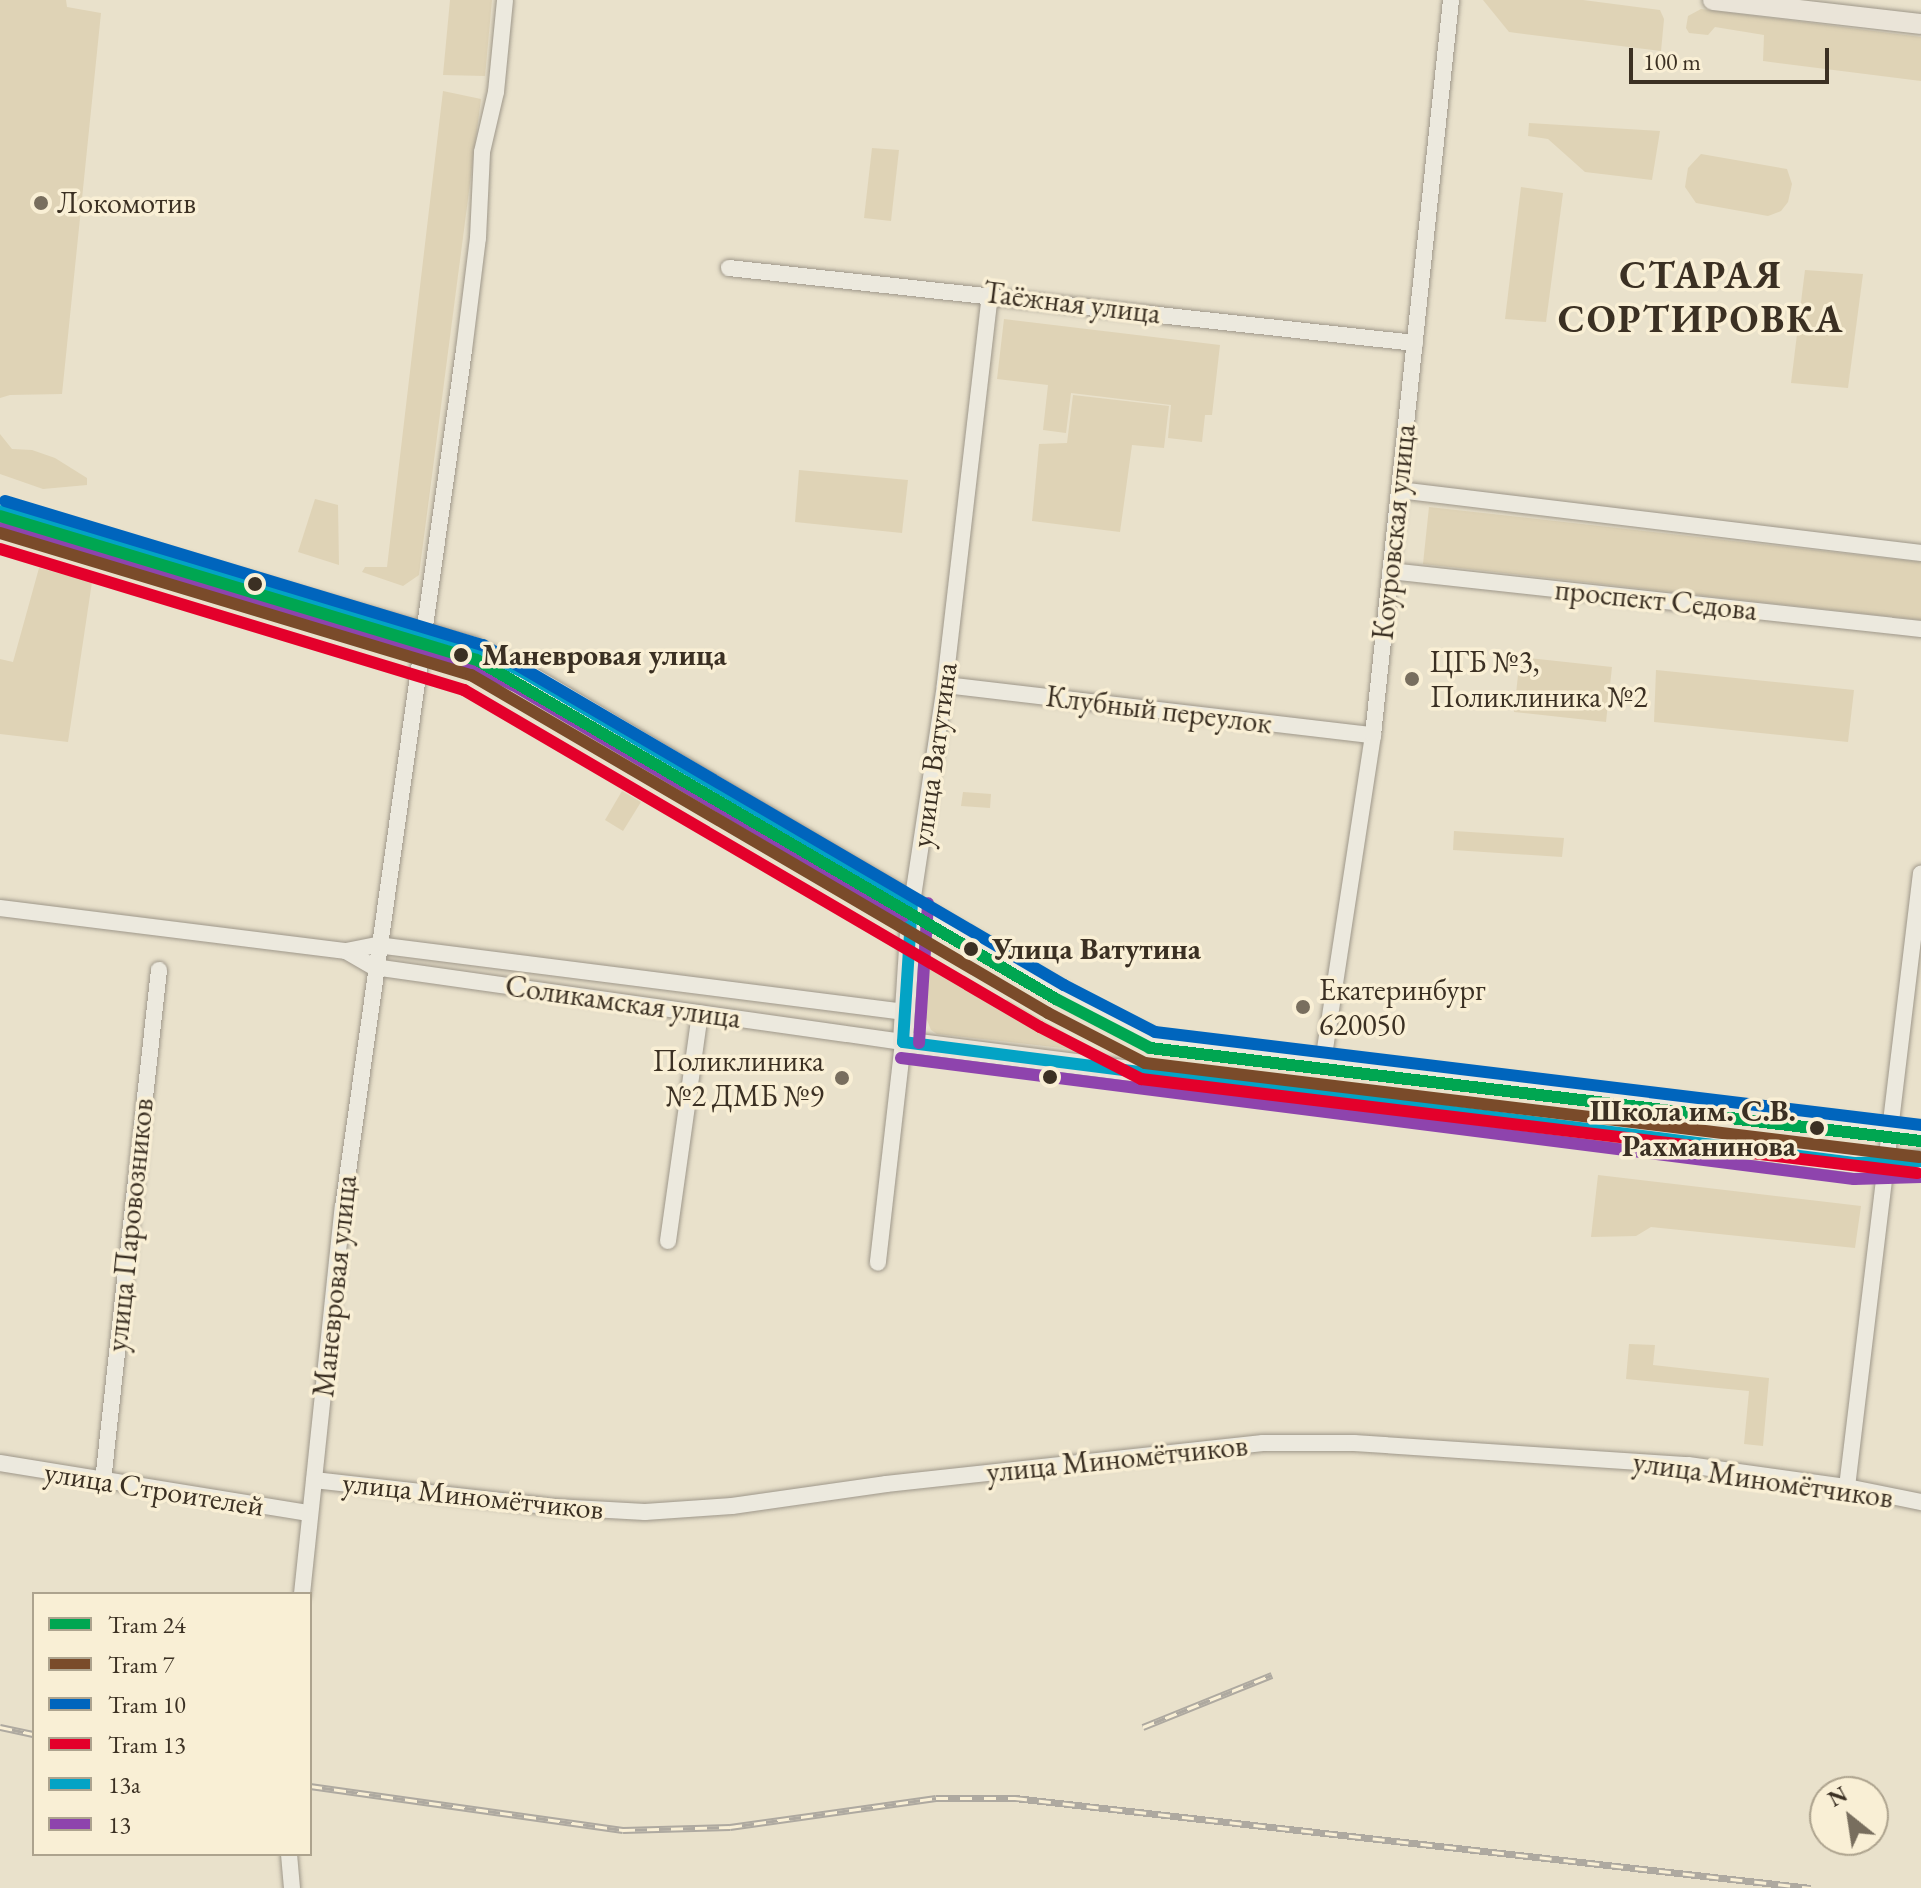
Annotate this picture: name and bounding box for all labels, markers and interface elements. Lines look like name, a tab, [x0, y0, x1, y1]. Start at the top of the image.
scale bar	[1633, 32, 1833, 82]
text: 100 m	[1643, 46, 1701, 77]
place label: Локомотив	[57, 185, 196, 221]
marker: Локомотив	[32, 194, 50, 212]
district label: СТАРАЯ СОРТИРОВКА	[1558, 252, 1844, 342]
street label: Таёжная улица	[981, 274, 1163, 332]
street label: Коуровская улица	[1365, 422, 1423, 642]
street label: проспект Седова	[1553, 571, 1759, 629]
unlabelled marker	[247, 576, 263, 592]
place label: Маневровая улица	[482, 637, 727, 673]
marker: Маневровая улица	[447, 641, 475, 669]
place label: ЦГБ №3, Поликлиника №2	[1430, 644, 1648, 714]
street label: улица Ватутина	[903, 660, 965, 850]
marker: ЦГБ №3, Поликлиника №2	[1401, 668, 1423, 690]
street label: Клубный переулок	[1044, 678, 1274, 742]
place label: Улица Ватутина	[992, 931, 1201, 967]
marker: Улица Ватутина	[957, 935, 985, 963]
street label: Соликамская улица	[503, 968, 743, 1036]
place label: Екатеринбург 620050	[1319, 972, 1486, 1042]
marker: Екатеринбург 620050	[1294, 998, 1312, 1016]
place label: Поликлиника №2 ДМБ №9	[653, 1043, 824, 1114]
marker: Поликлиника №2 ДМБ №9	[831, 1067, 853, 1089]
unlabelled marker	[1042, 1069, 1058, 1085]
place label: Школа им. С.В. Рахманинова	[1590, 1093, 1796, 1164]
street label: улица Паровозников	[99, 1096, 161, 1354]
marker: Школа им. С.В. Рахманинова	[1803, 1114, 1831, 1142]
street label: Маневровая улица	[305, 1173, 365, 1399]
street label: улица Миномётчиков	[985, 1427, 1249, 1491]
street label: улица Миномётчиков	[1631, 1444, 1895, 1516]
street label: улица Строителей	[42, 1454, 266, 1524]
street label: улица Миномётчиков	[341, 1464, 605, 1528]
legend	[32, 1592, 312, 1856]
text: Tram 24	[108, 1609, 186, 1640]
text: Tram 7	[108, 1649, 174, 1680]
text: Tram 10	[108, 1689, 186, 1720]
text: Tram 13	[108, 1729, 186, 1760]
text: 13а	[108, 1769, 141, 1800]
north arrow	[1809, 1776, 1889, 1856]
text: N	[1823, 1780, 1853, 1814]
text: 13	[108, 1809, 131, 1840]

